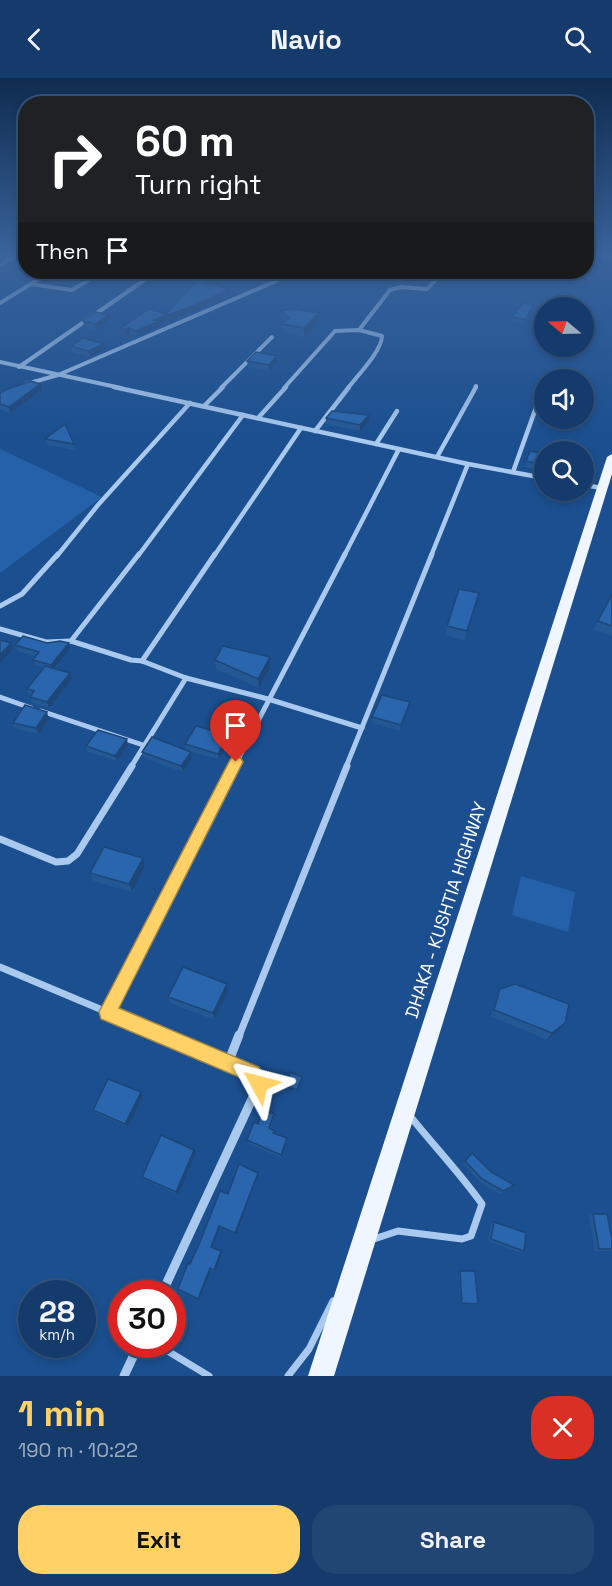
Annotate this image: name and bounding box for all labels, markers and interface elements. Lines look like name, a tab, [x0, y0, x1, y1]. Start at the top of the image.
text: Navio	[270, 22, 342, 57]
icon: back	[18, 23, 51, 56]
icon: search	[561, 23, 594, 56]
text: 60 m	[135, 115, 235, 168]
icon: right	[36, 120, 114, 198]
text: Turn right	[135, 167, 262, 202]
icon: arrive	[101, 234, 134, 267]
text: Then	[36, 237, 89, 265]
north arrow	[534, 297, 594, 357]
map controls	[534, 297, 594, 501]
button: sound	[534, 369, 594, 429]
button: search	[534, 441, 594, 501]
pin	[210, 700, 261, 762]
icon: arrive	[219, 709, 252, 742]
street label: DHAKA - KUSHTIA HIGHWAY	[400, 799, 491, 1021]
position arrow	[227, 1052, 291, 1116]
speed limit sign: 30	[108, 1280, 186, 1358]
text: 28	[39, 1292, 75, 1331]
text: km/h	[39, 1325, 75, 1344]
text: 1 min	[18, 1391, 106, 1437]
button: close	[531, 1396, 594, 1459]
text: 190 m · 10:22	[18, 1437, 138, 1463]
button: Exit	[18, 1505, 300, 1574]
button: Share	[312, 1505, 594, 1574]

